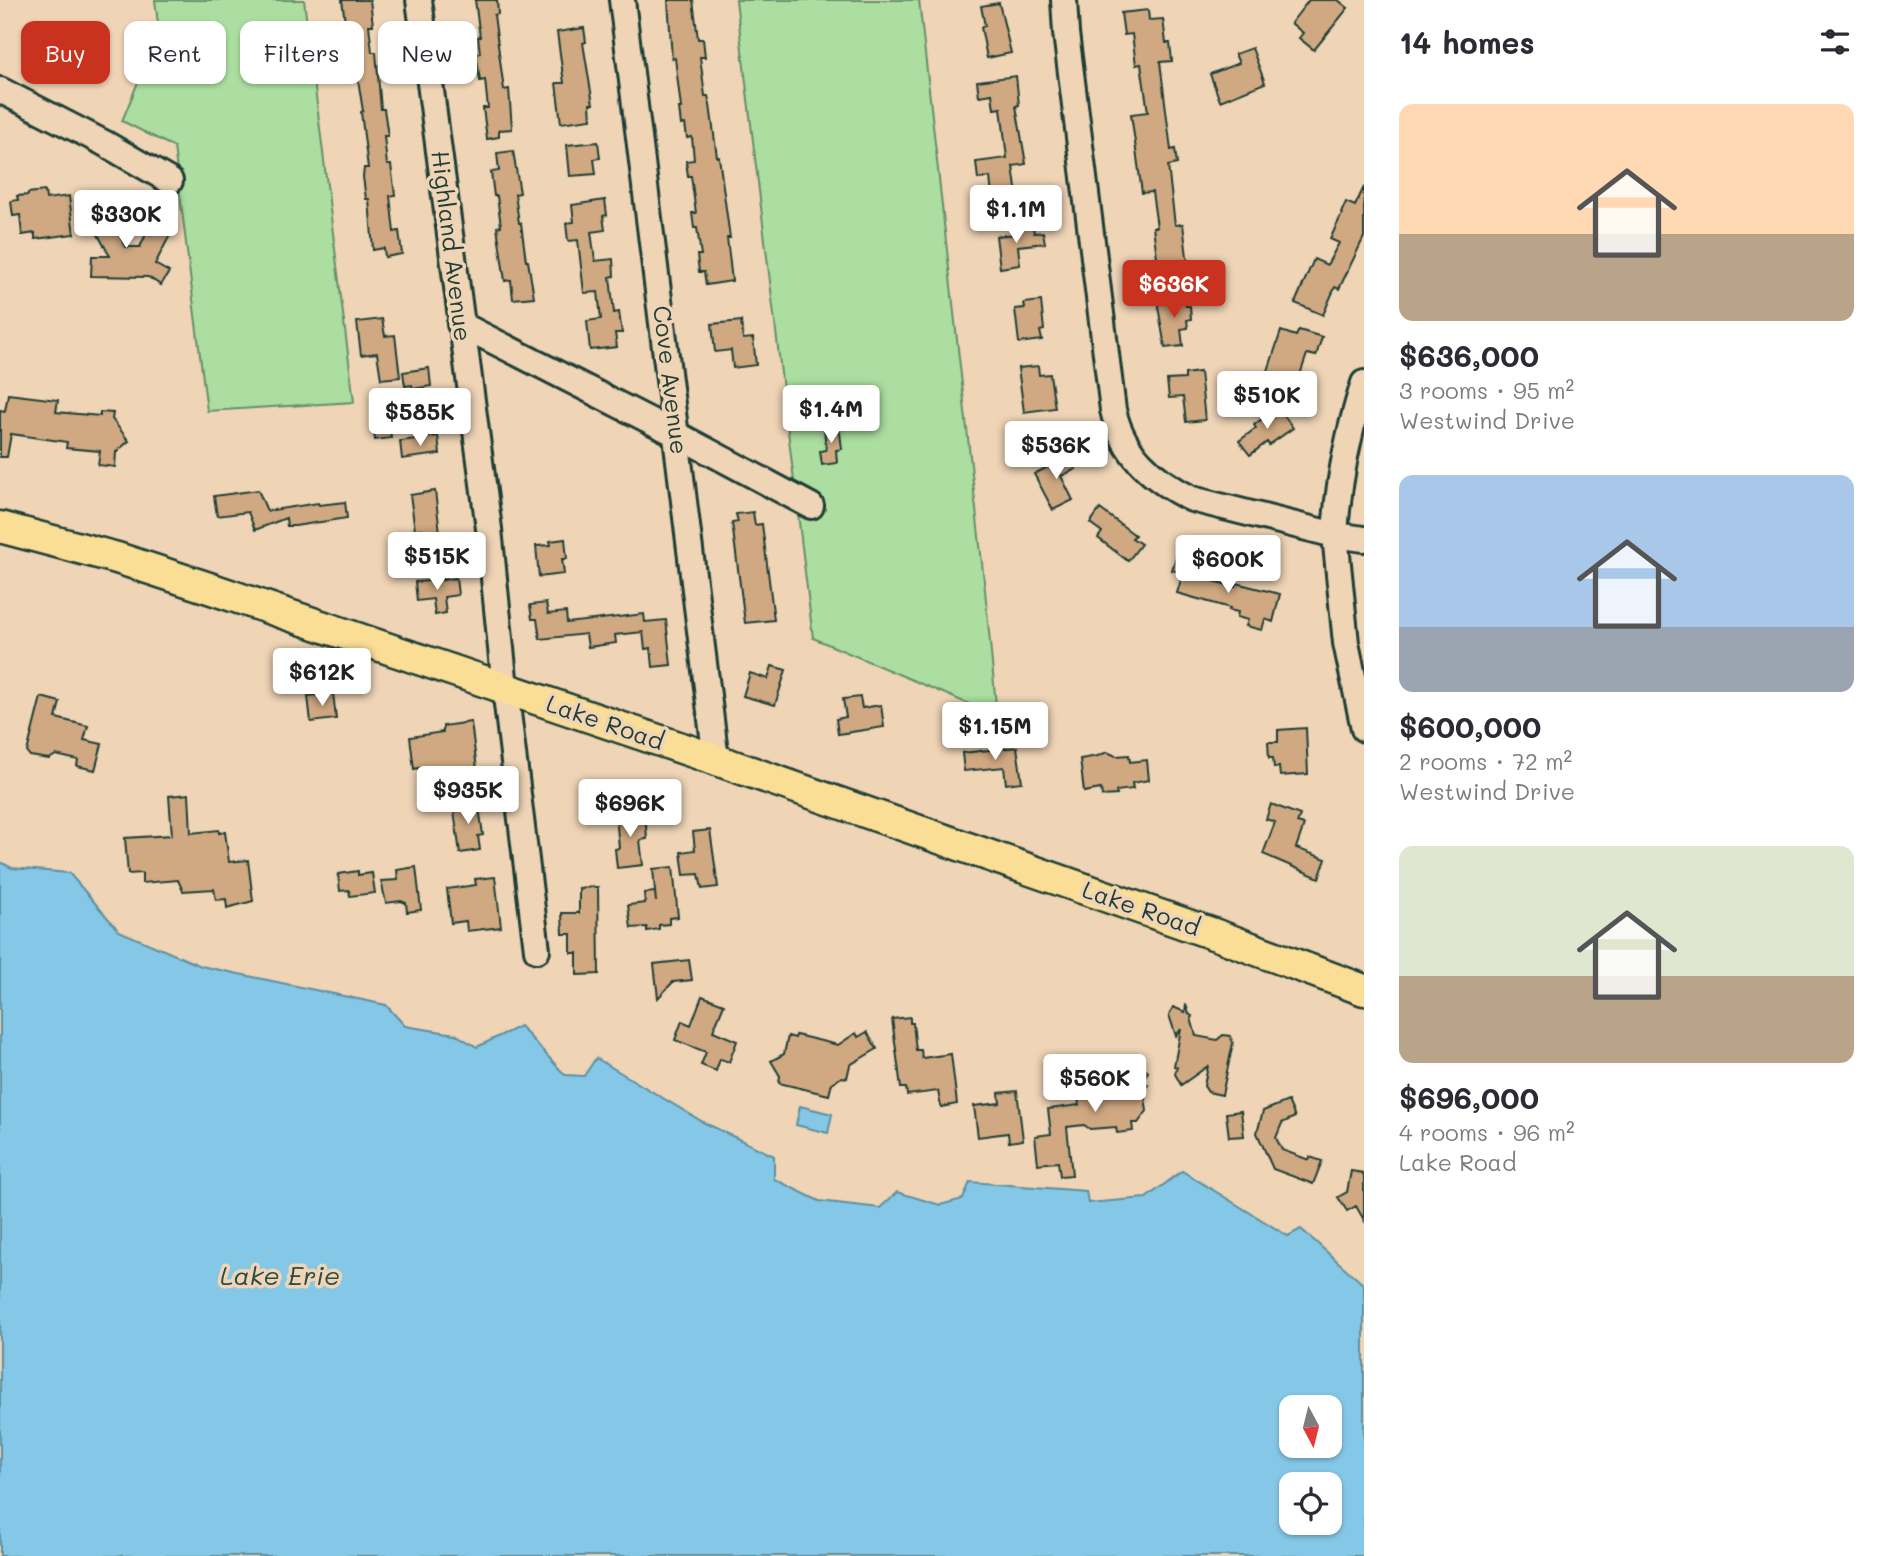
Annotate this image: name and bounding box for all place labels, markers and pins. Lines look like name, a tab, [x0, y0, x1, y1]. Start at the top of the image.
pin: $1.1M	[967, 186, 1065, 245]
pin: $330K	[77, 190, 175, 250]
pin: $636K	[1125, 260, 1223, 320]
pin: $510K	[1218, 372, 1316, 431]
pin: $1.4M	[782, 386, 880, 445]
pin: $585K	[371, 388, 469, 448]
pin: $536K	[1007, 421, 1105, 481]
pin: $515K	[388, 532, 486, 592]
pin: $600K	[1179, 536, 1277, 595]
pin: $612K	[273, 648, 371, 708]
pin: $1.15M	[938, 702, 1052, 762]
pin: $935K	[419, 766, 517, 826]
pin: $696K	[581, 780, 679, 839]
pin: $560K	[1046, 1054, 1144, 1114]

